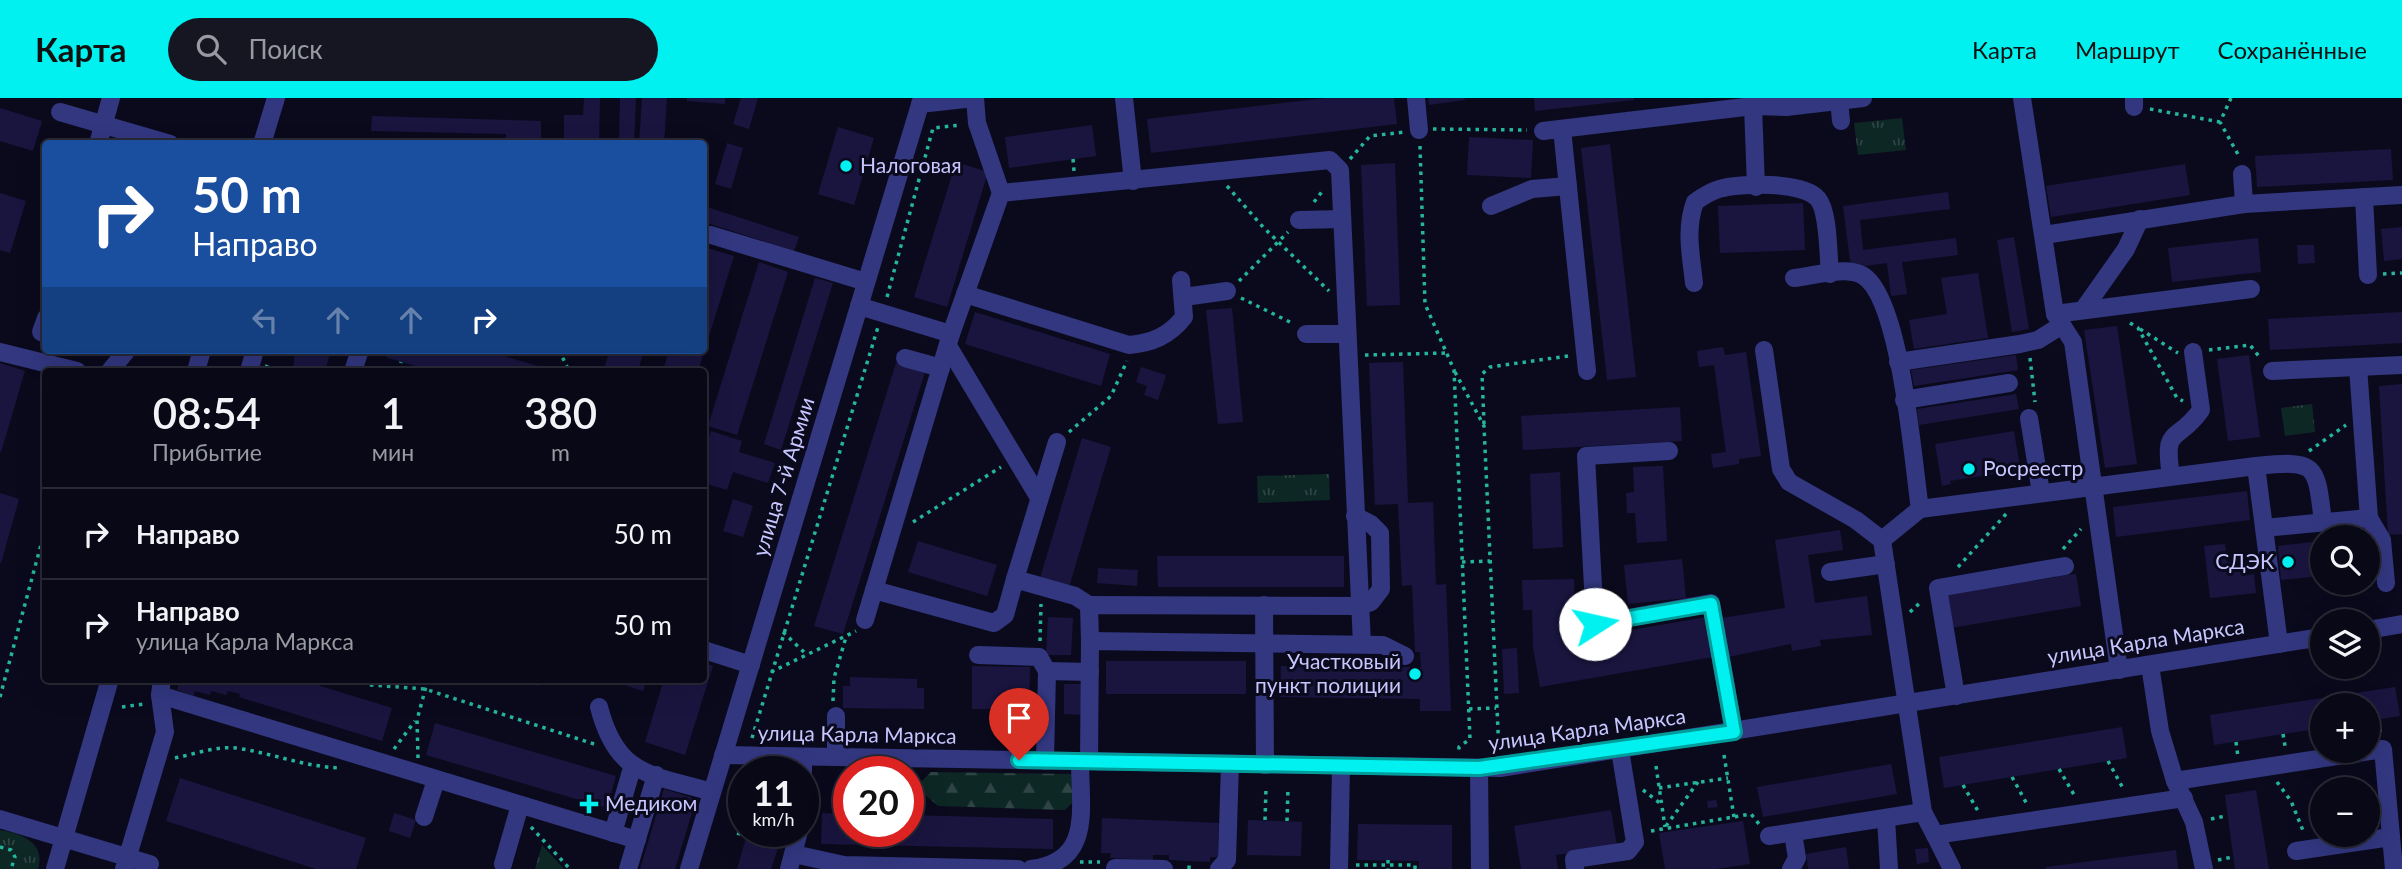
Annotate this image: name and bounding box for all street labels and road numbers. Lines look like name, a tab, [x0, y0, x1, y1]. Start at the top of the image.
street label: улица 7-й Армии	[746, 394, 819, 559]
street label: улица Карла Маркса	[2046, 613, 2246, 668]
street label: улица Карла Маркса	[1487, 702, 1687, 755]
street label: улица Карла Маркса	[757, 719, 957, 748]

